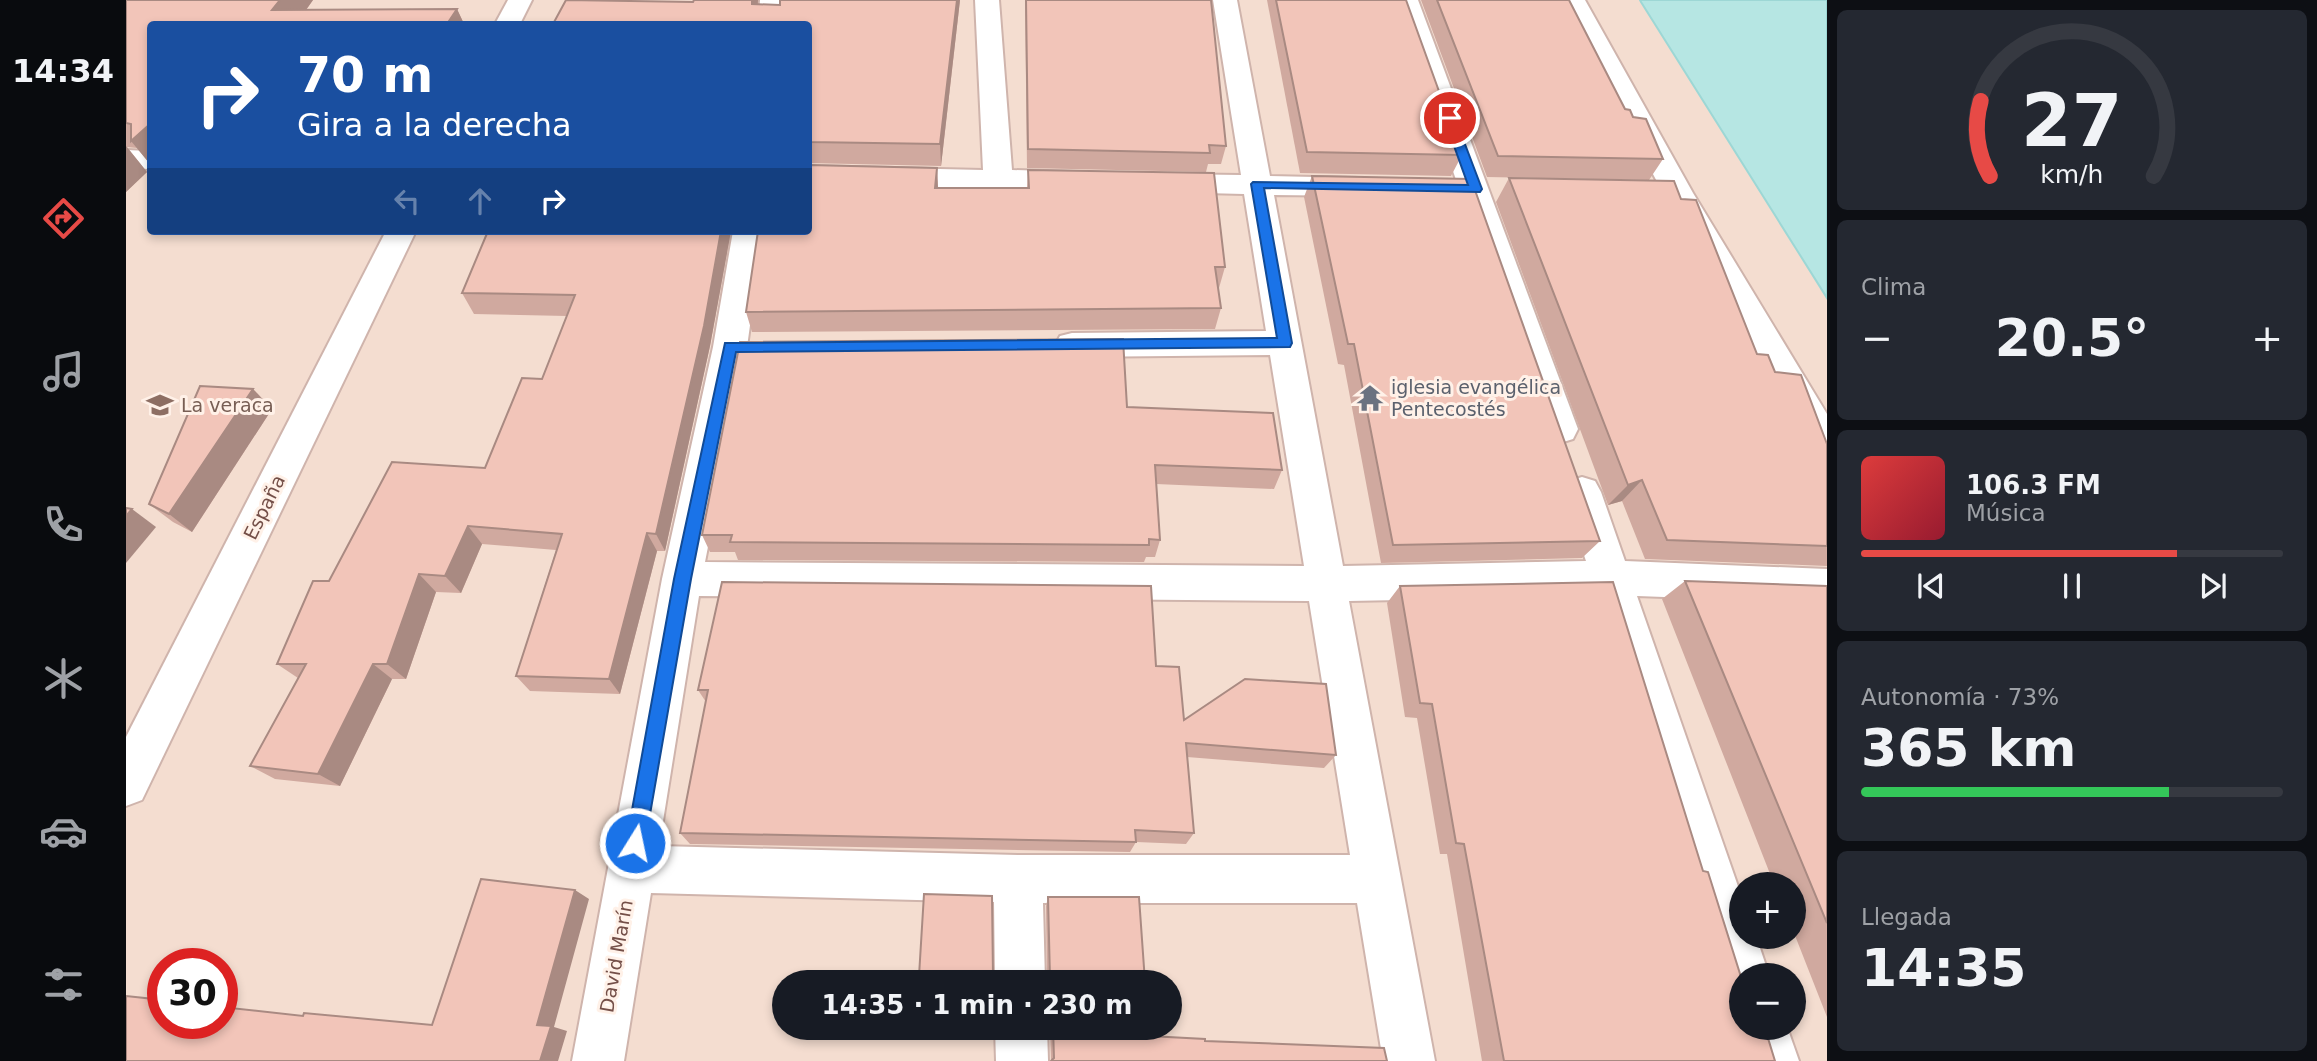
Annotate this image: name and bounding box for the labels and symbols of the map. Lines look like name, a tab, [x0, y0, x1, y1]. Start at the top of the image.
pin	[1420, 88, 1480, 148]
place label: iglesia evangélica Pentecostés	[1391, 376, 1561, 420]
temple icon: iglesia evangélica Pentecostés	[1355, 383, 1385, 413]
school or university icon: La veraca	[145, 390, 175, 420]
place label: La veraca	[181, 394, 274, 416]
street label: España	[239, 471, 289, 543]
position arrow	[598, 806, 672, 880]
street label: David Marín	[595, 898, 637, 1014]
speed limit sign: 30	[147, 948, 238, 1039]

